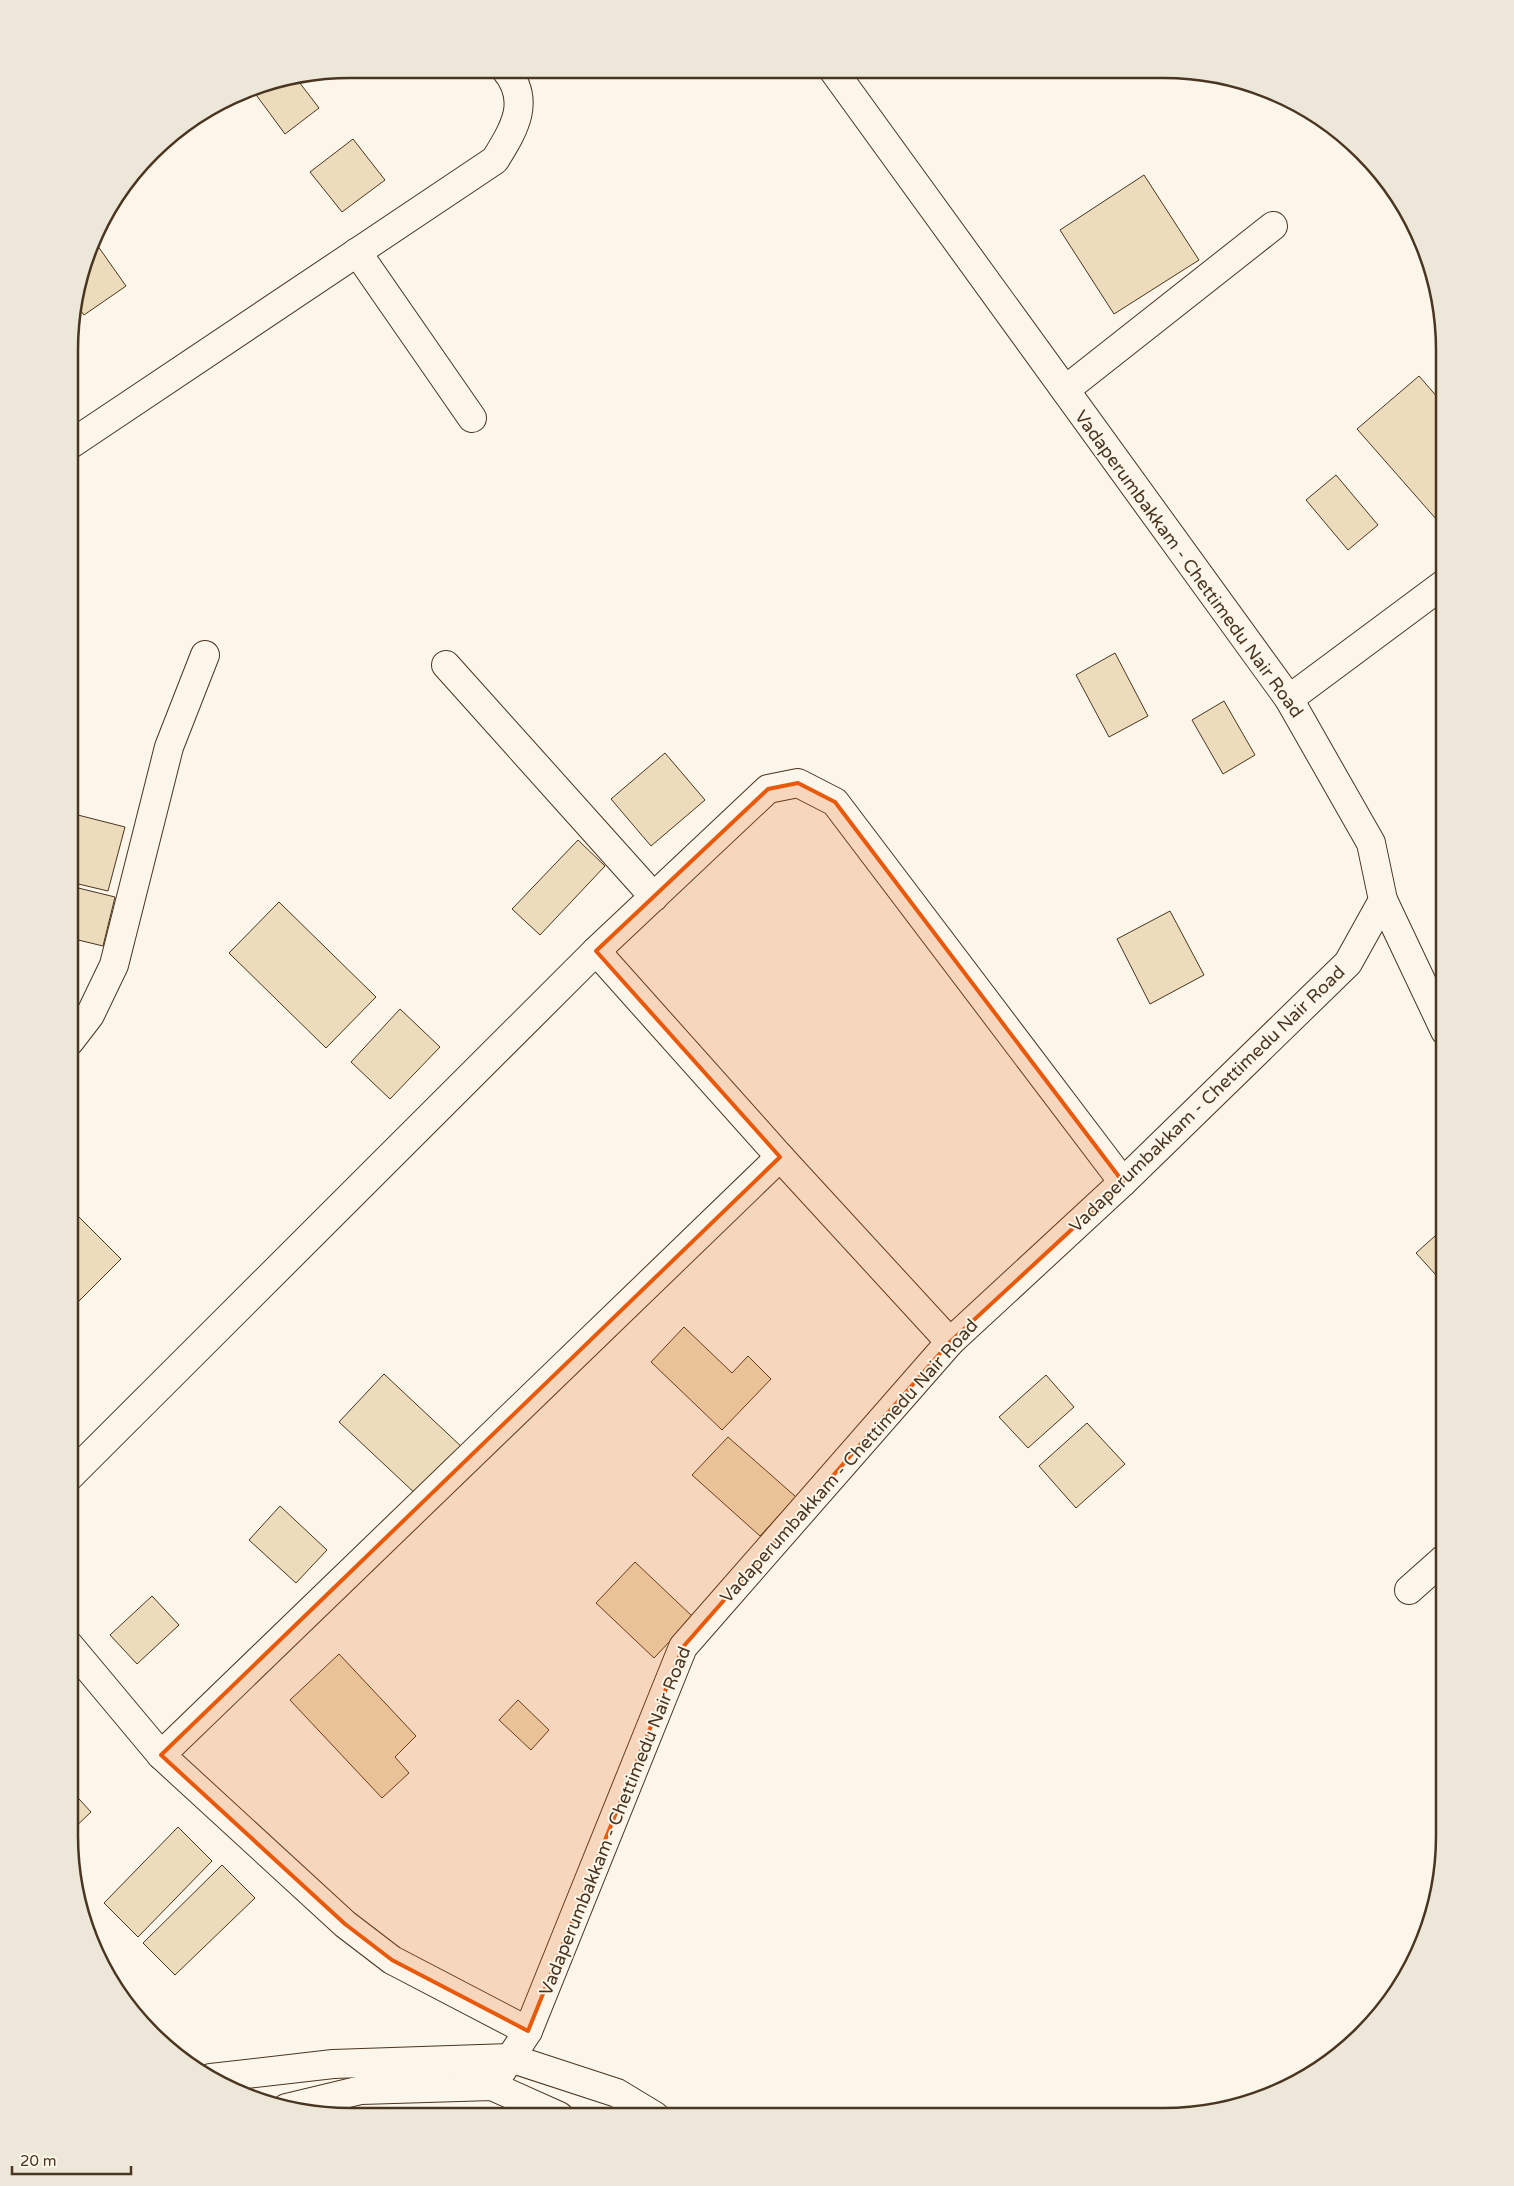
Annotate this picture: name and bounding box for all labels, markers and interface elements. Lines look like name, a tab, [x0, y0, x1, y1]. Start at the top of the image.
street label: Vadaperumbakkam - Chettimedu Nair Road	[1070, 406, 1308, 722]
street label: Vadaperumbakkam - Chettimedu Nair Road	[1065, 961, 1349, 1237]
street label: Vadaperumbakkam - Chettimedu Nair Road	[715, 1314, 983, 1608]
street label: Vadaperumbakkam - Chettimedu Nair Road	[535, 1643, 695, 1999]
scale bar	[12, 2144, 131, 2176]
text: 20 m	[20, 2152, 57, 2170]

